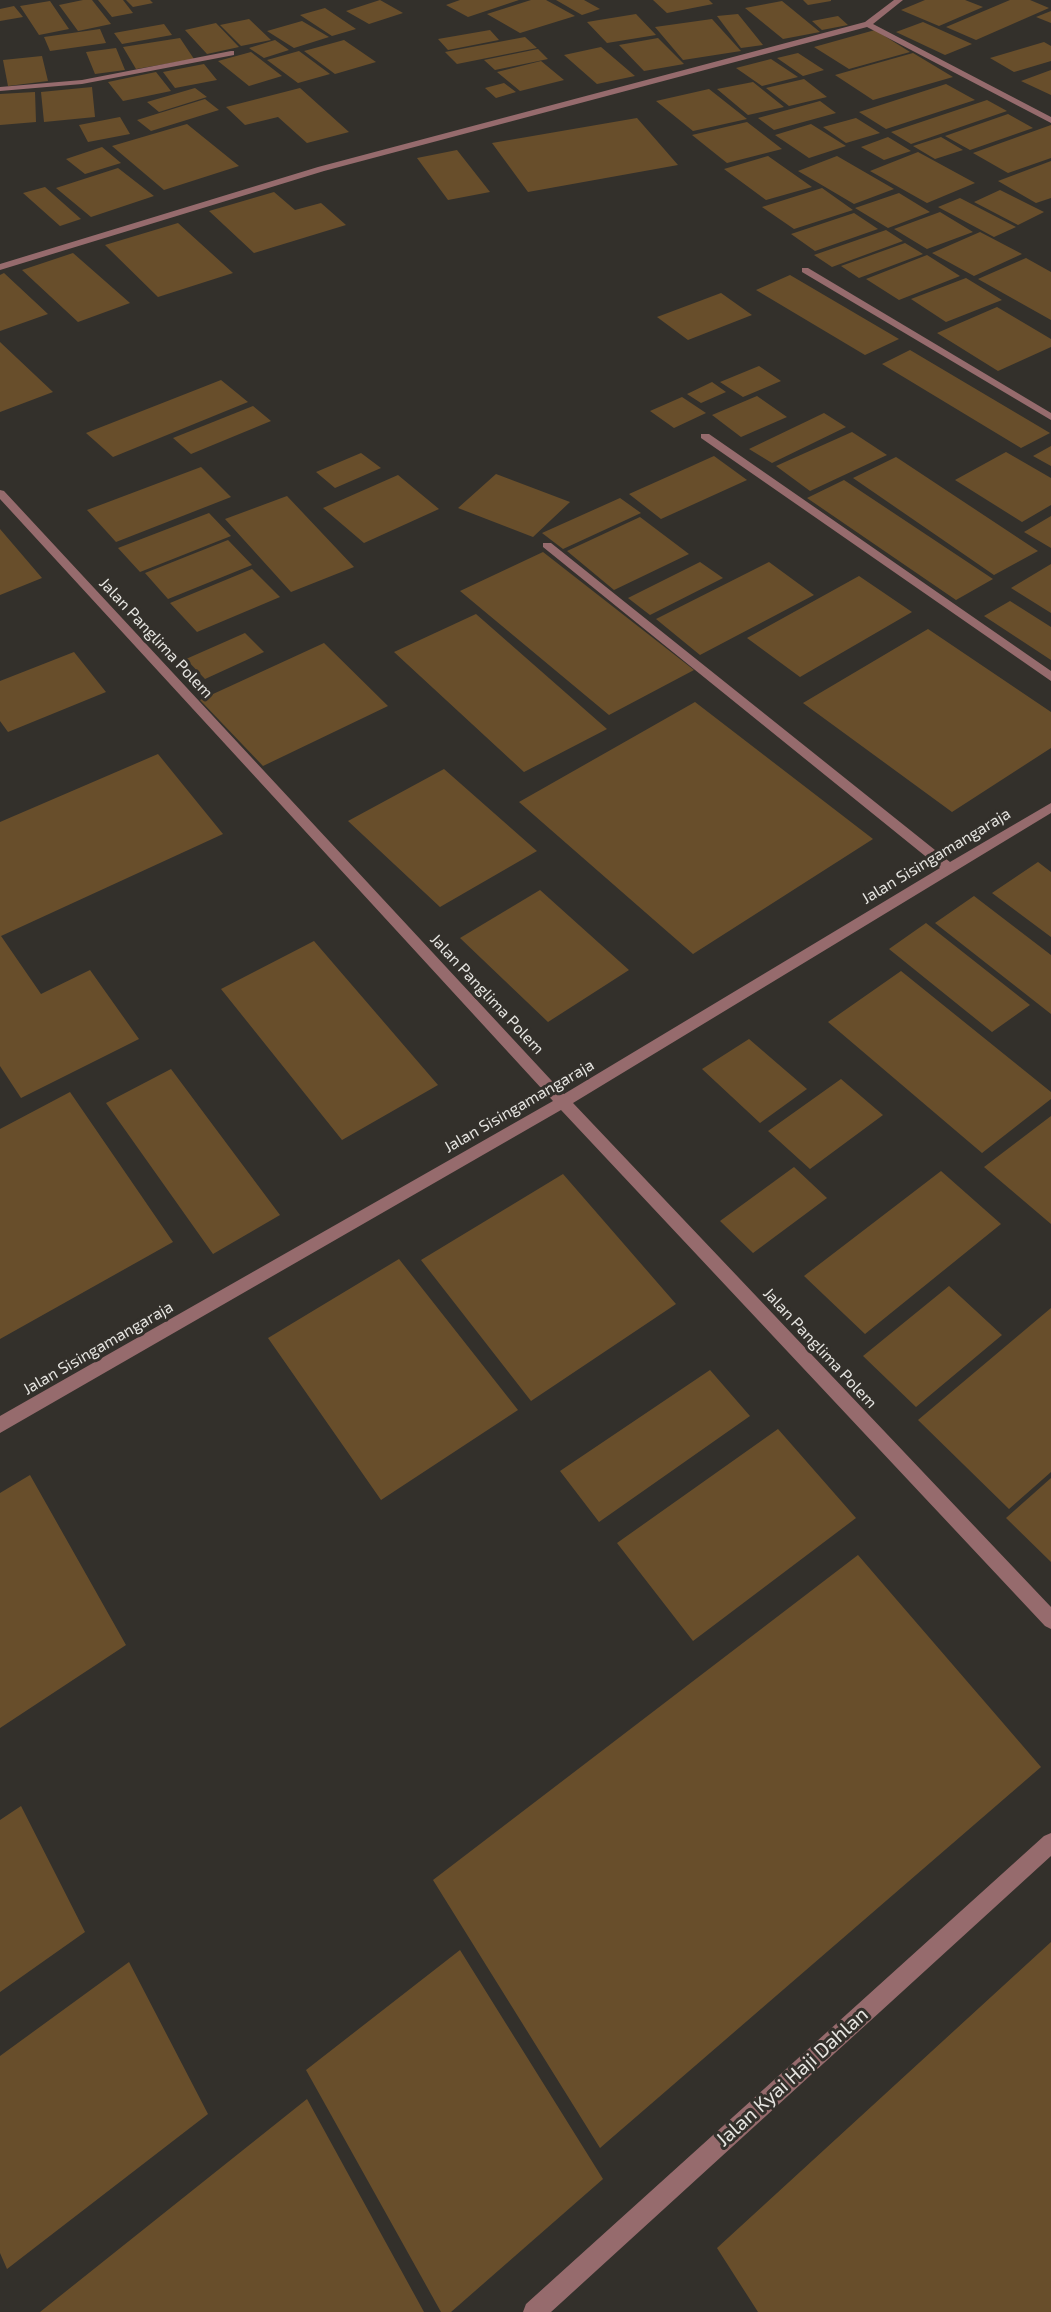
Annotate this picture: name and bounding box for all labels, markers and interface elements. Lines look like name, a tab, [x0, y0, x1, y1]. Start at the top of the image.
street label: Jalan Panglima Polem	[95, 574, 217, 702]
street label: Jalan Sisingamangaraja	[858, 804, 1014, 908]
street label: Jalan Panglima Polem	[426, 930, 548, 1058]
street label: Jalan Sisingamangaraja	[440, 1055, 598, 1157]
street label: Jalan Panglima Polem	[759, 1284, 881, 1412]
street label: Jalan Sisingamangaraja	[19, 1297, 177, 1399]
street label: Jalan Kyai Haji Dahlan	[711, 2002, 873, 2152]

